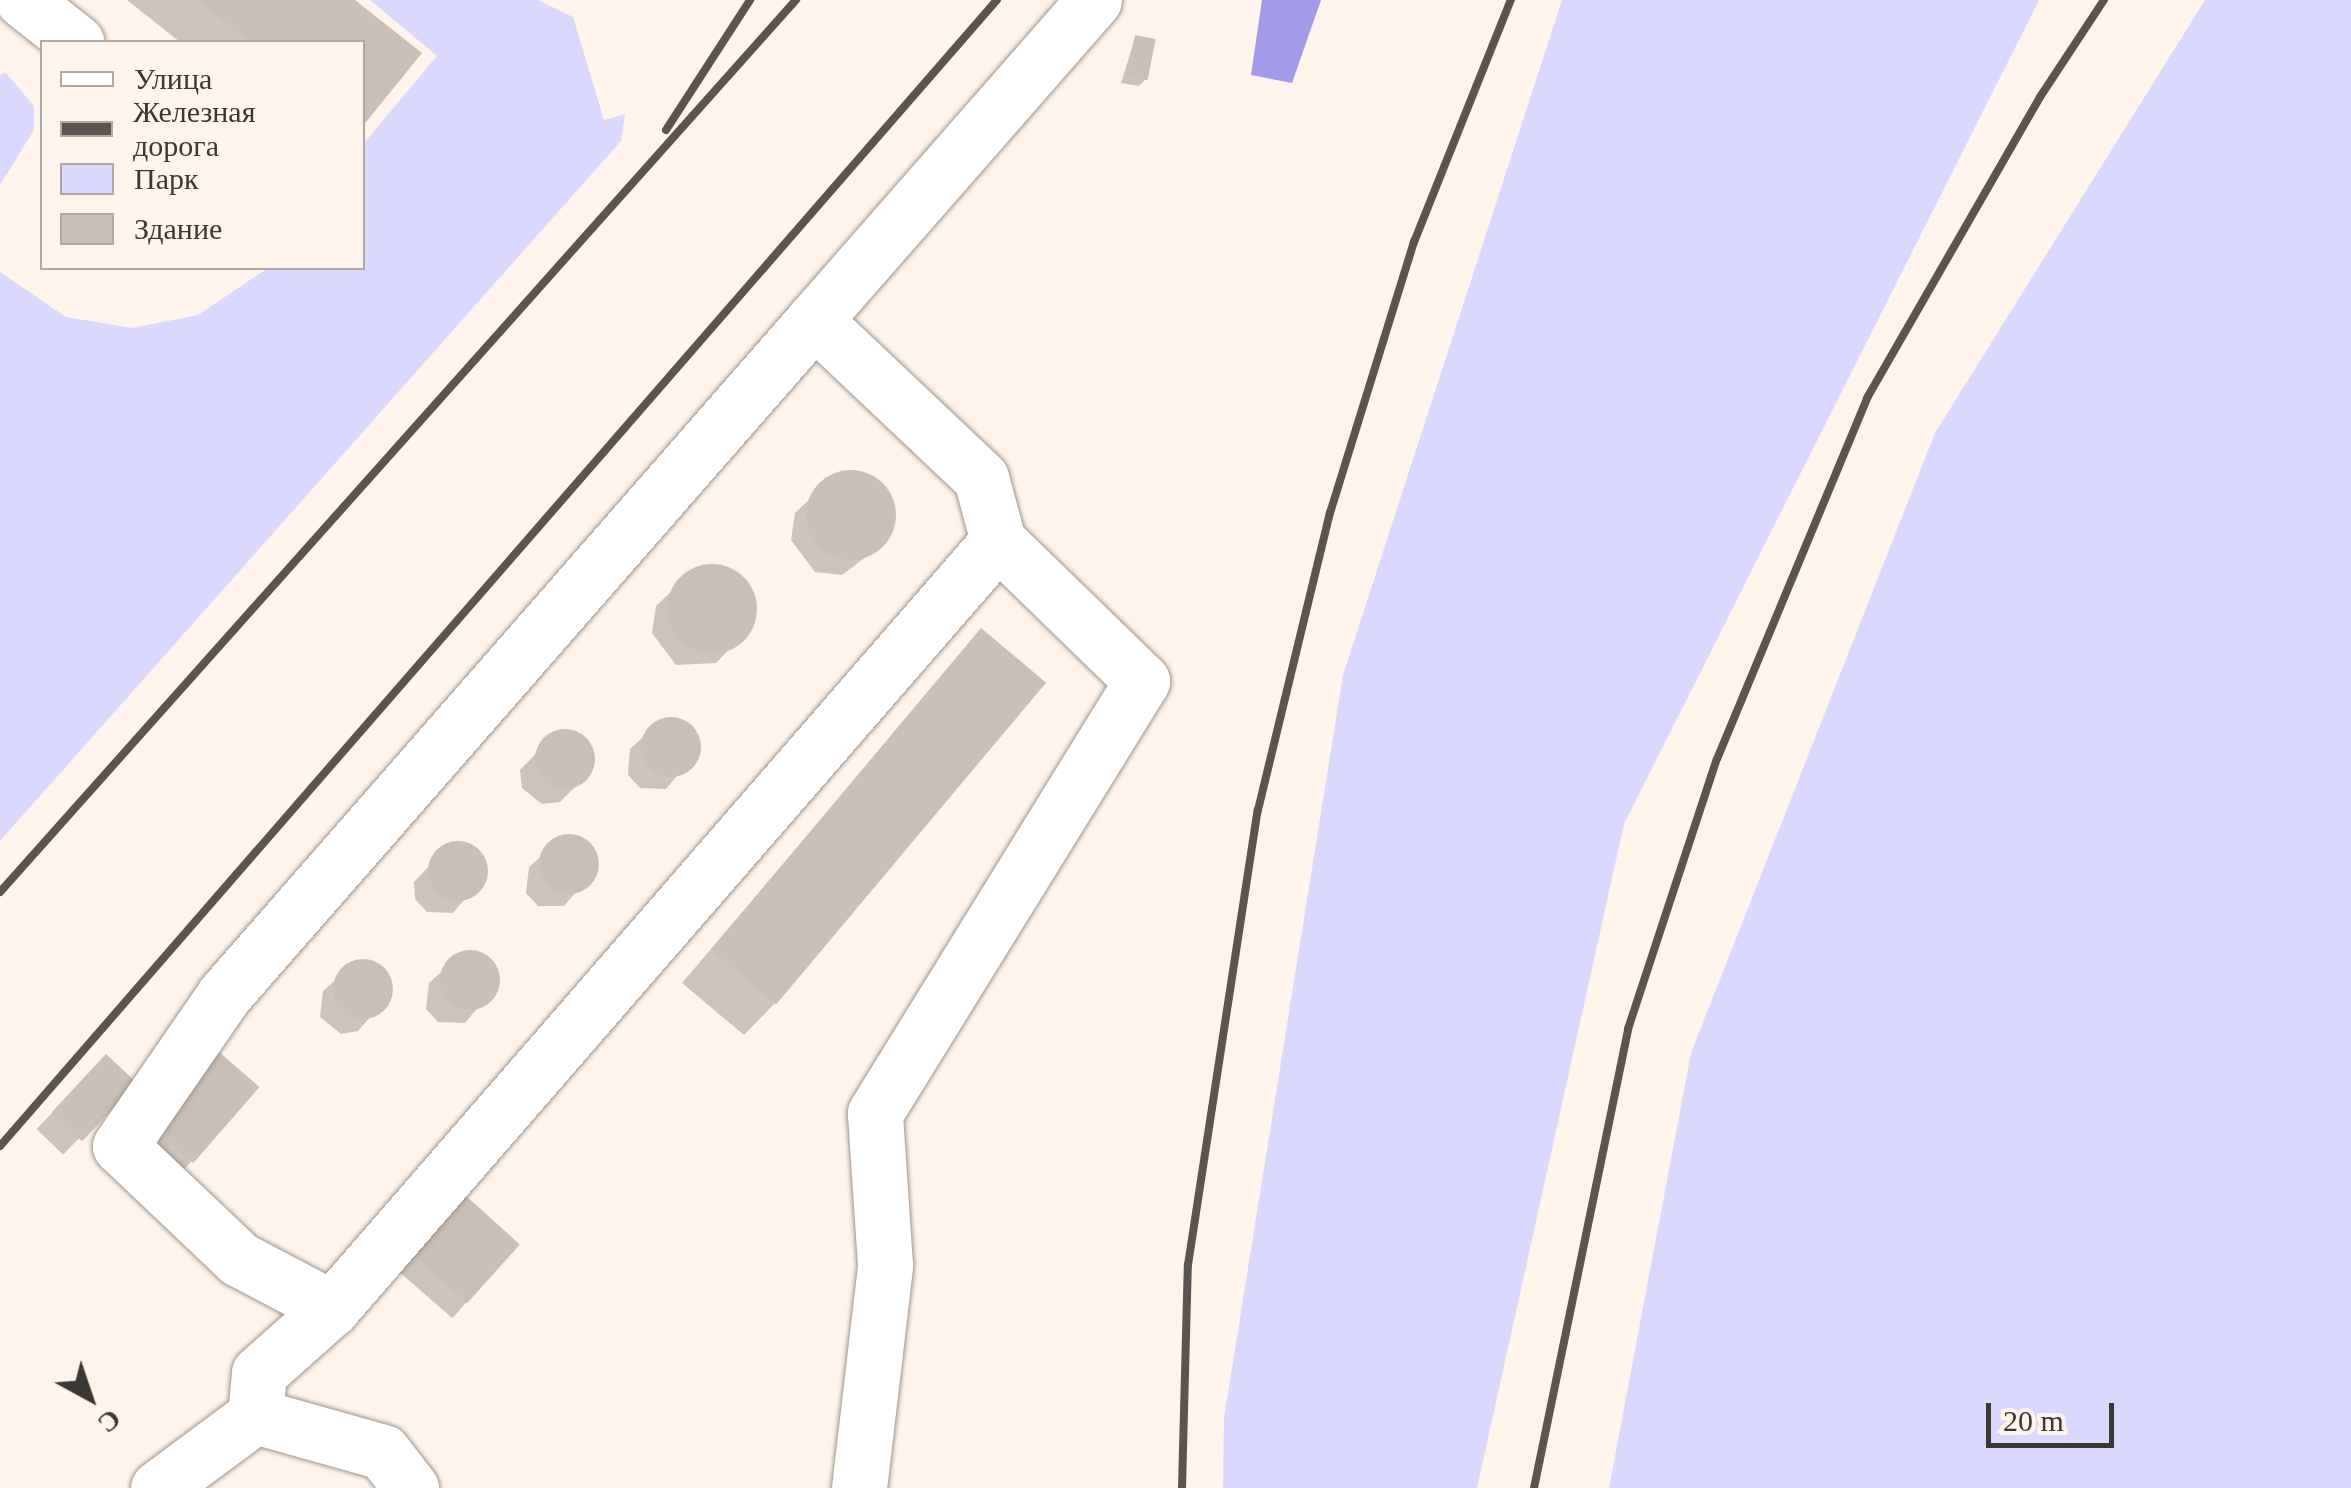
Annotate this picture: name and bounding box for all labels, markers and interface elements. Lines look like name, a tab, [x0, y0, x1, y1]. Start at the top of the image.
legend	[40, 40, 365, 270]
text: Улица	[134, 62, 212, 95]
text: Железная дорога	[133, 95, 255, 162]
text: Парк	[134, 162, 199, 195]
text: Здание	[134, 212, 222, 245]
north arrow	[40, 1348, 140, 1448]
scale bar	[1991, 1383, 2118, 1445]
text: С	[92, 1403, 127, 1440]
text: 20 m	[2003, 1404, 2064, 1437]

